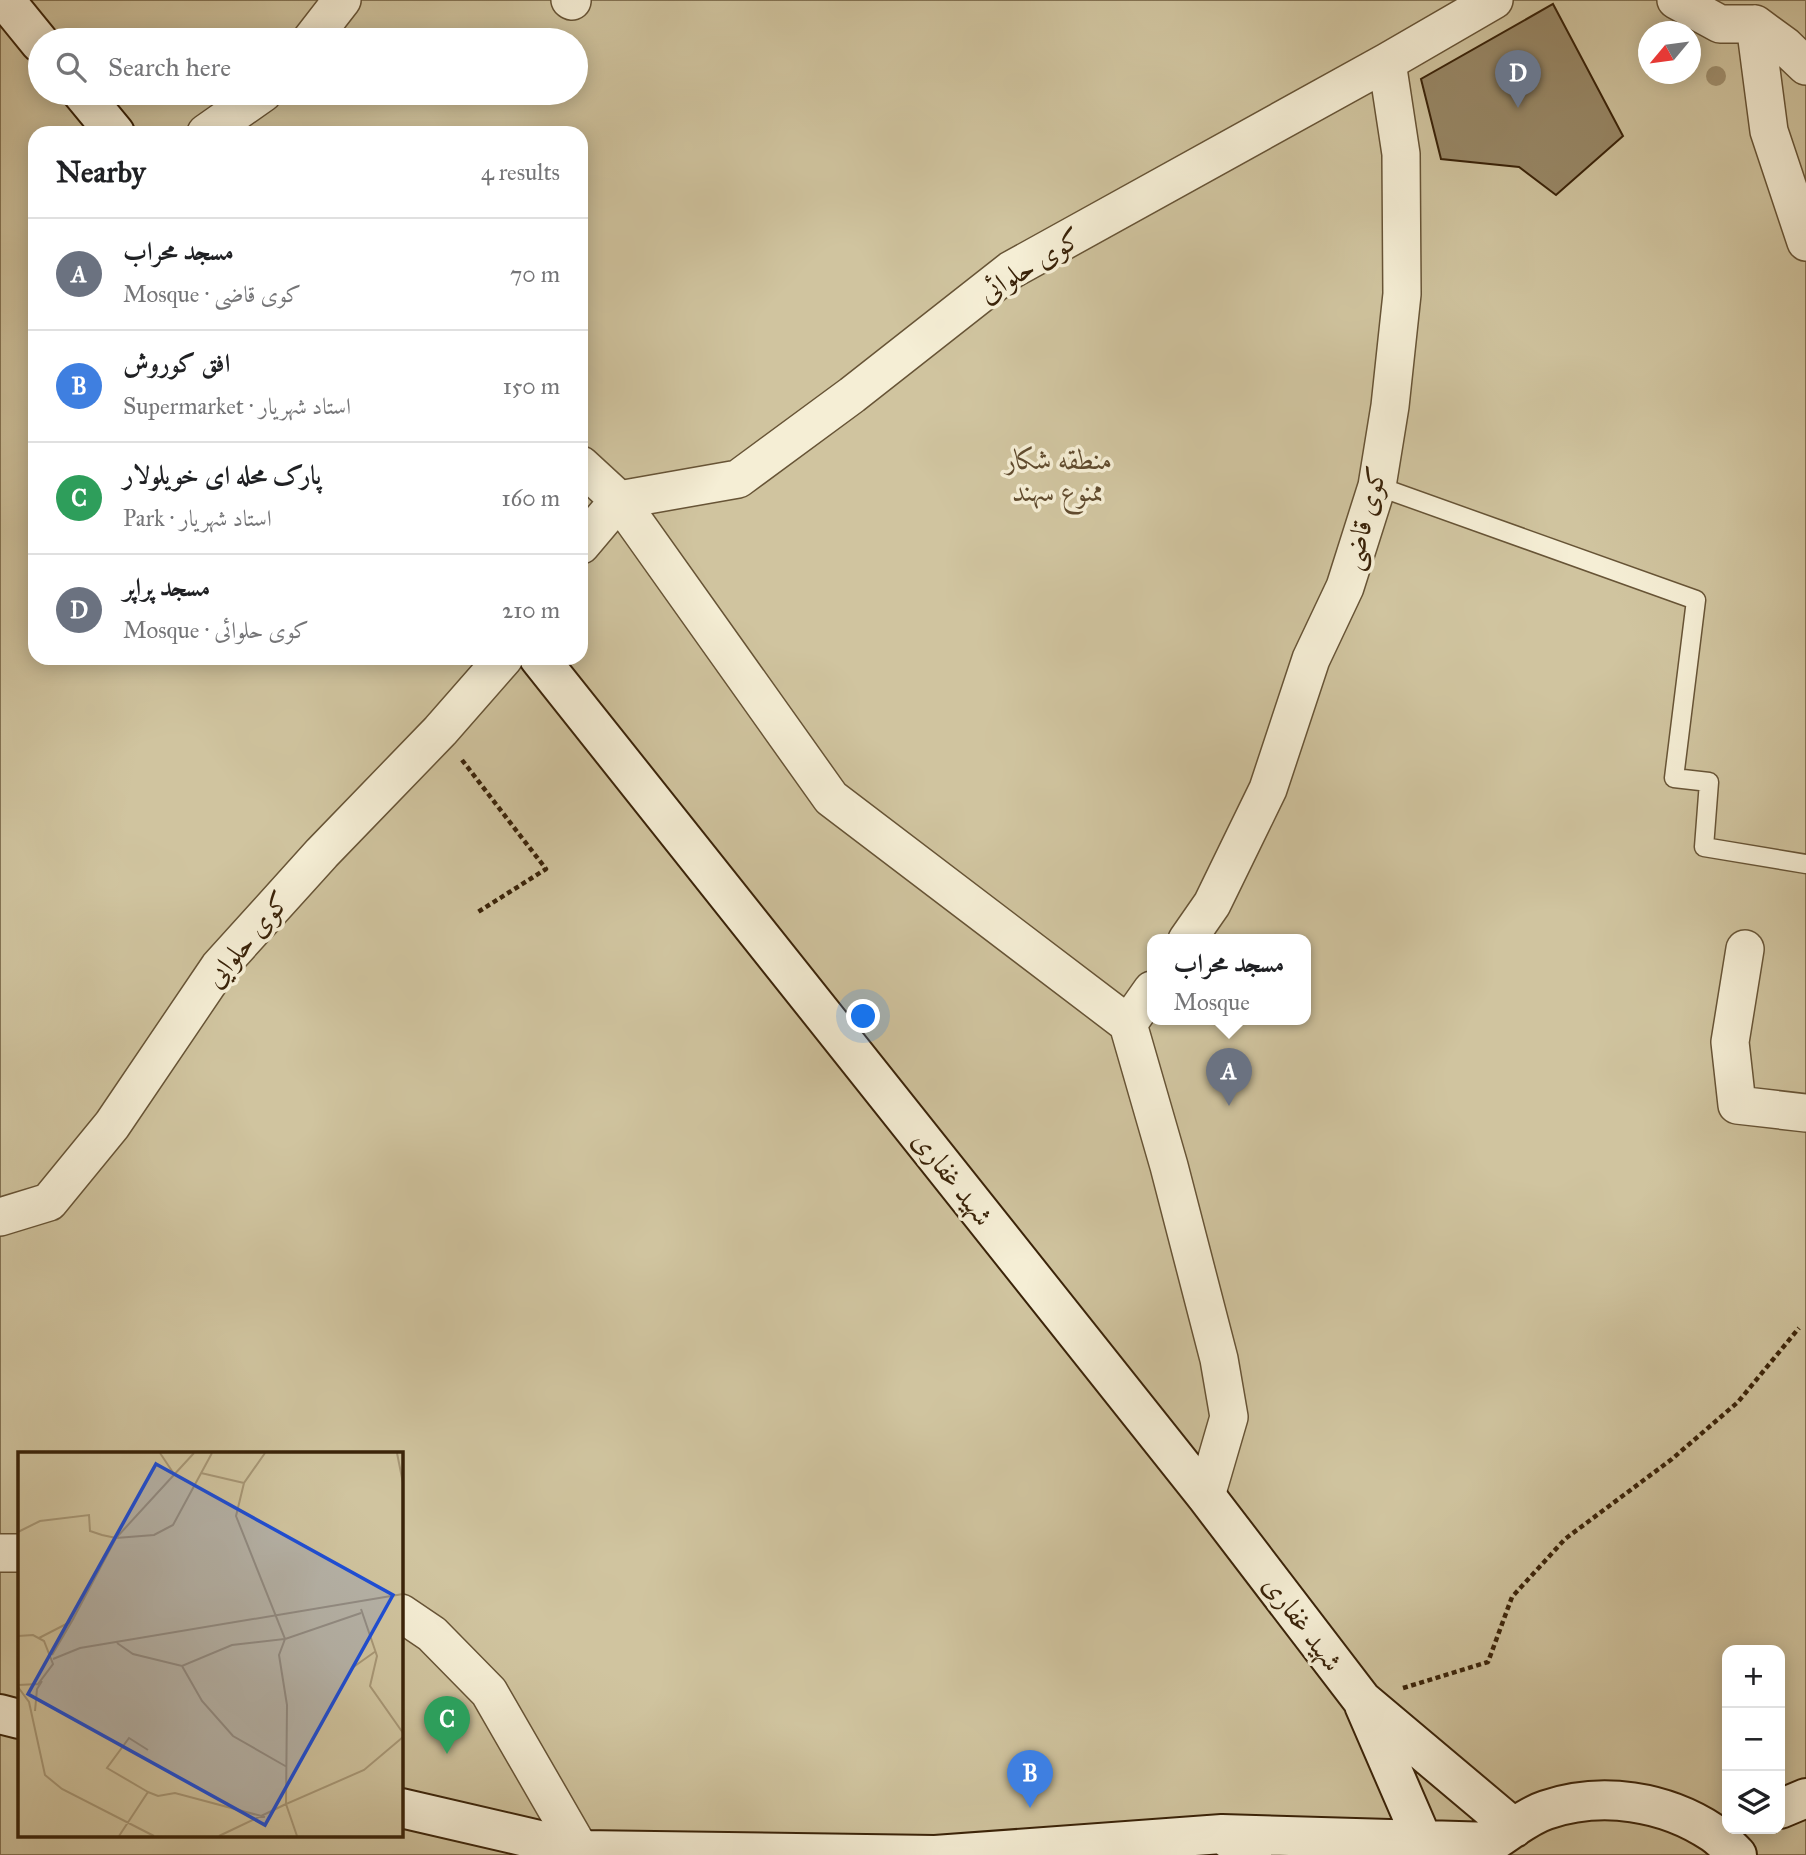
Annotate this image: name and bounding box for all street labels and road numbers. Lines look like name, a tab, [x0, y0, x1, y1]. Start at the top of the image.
street label: کوی حلوائی	[972, 220, 1088, 310]
street label: کوی قاضی	[1333, 462, 1396, 574]
street label: کوی حلوایی	[197, 884, 298, 995]
street label: شهید غفاری	[904, 1123, 1001, 1233]
street label: شهید غفاری	[1255, 1568, 1351, 1679]

